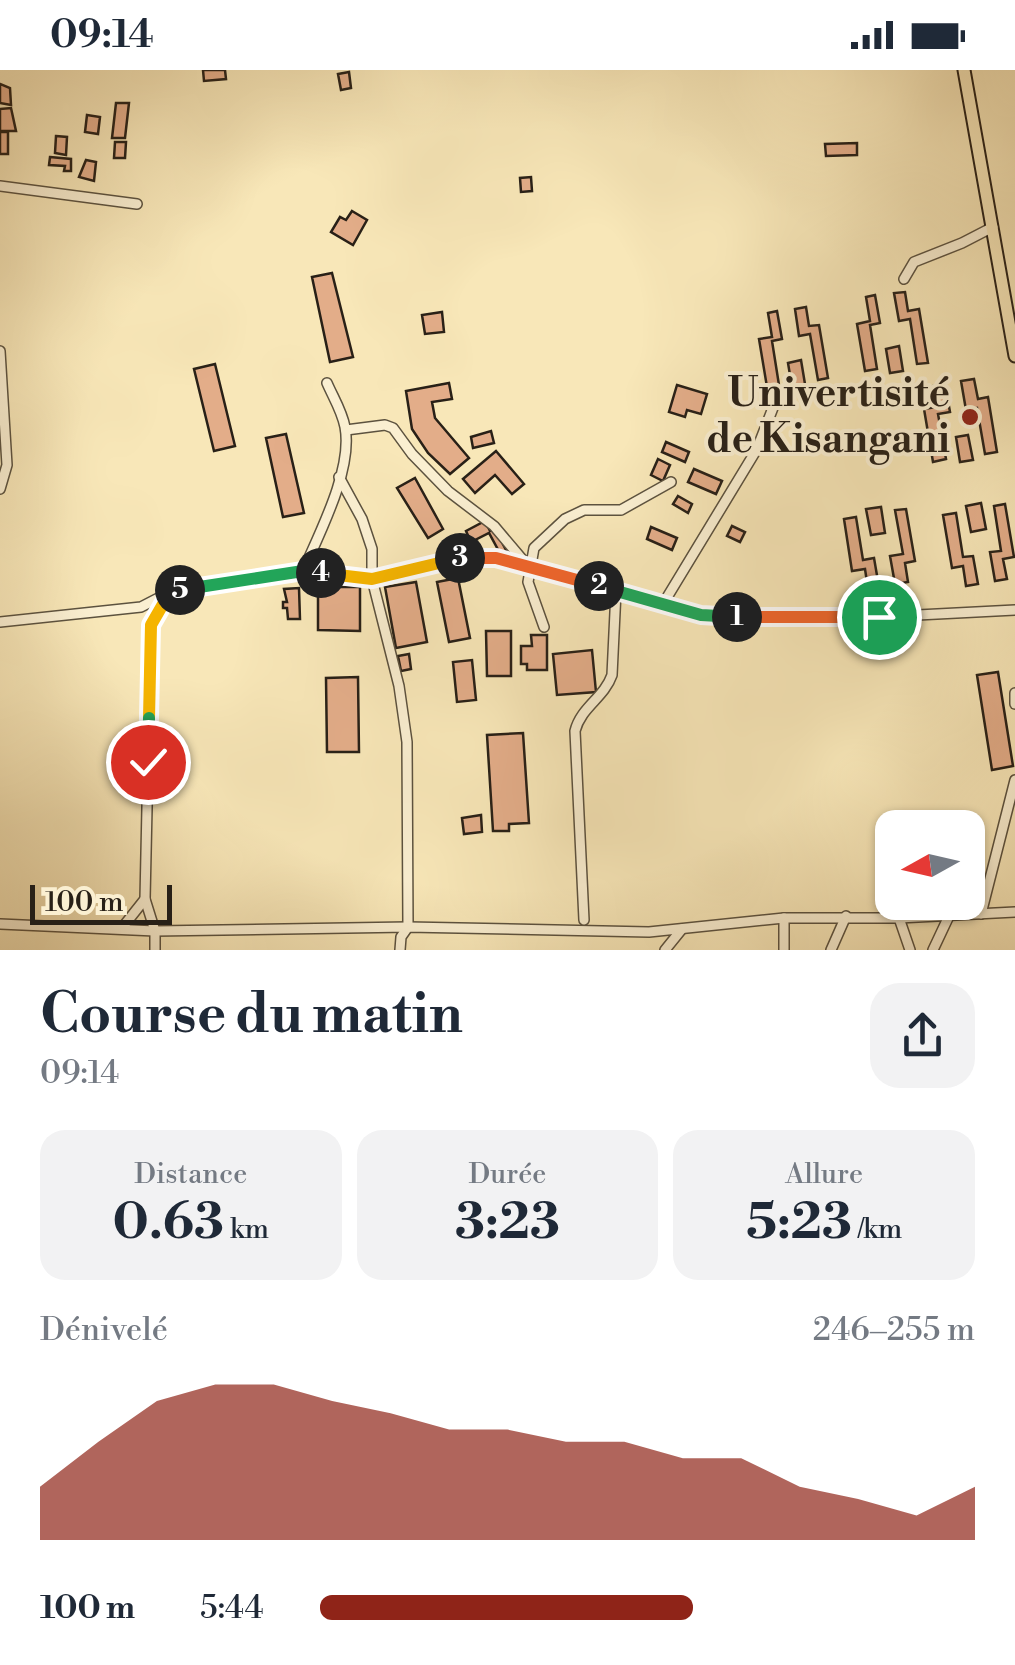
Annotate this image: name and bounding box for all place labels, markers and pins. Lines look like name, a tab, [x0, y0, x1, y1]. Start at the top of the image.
place label: Univertisité de Kisangani	[706, 369, 950, 465]
marker: Univertisité de Kisangani	[959, 406, 981, 428]
pin: 3	[435, 533, 485, 583]
pin: 4	[296, 548, 346, 598]
pin: 2	[574, 561, 624, 611]
pin: 5	[155, 565, 205, 615]
pin	[837, 575, 922, 660]
pin: 1	[712, 592, 762, 642]
pin	[106, 720, 191, 805]

